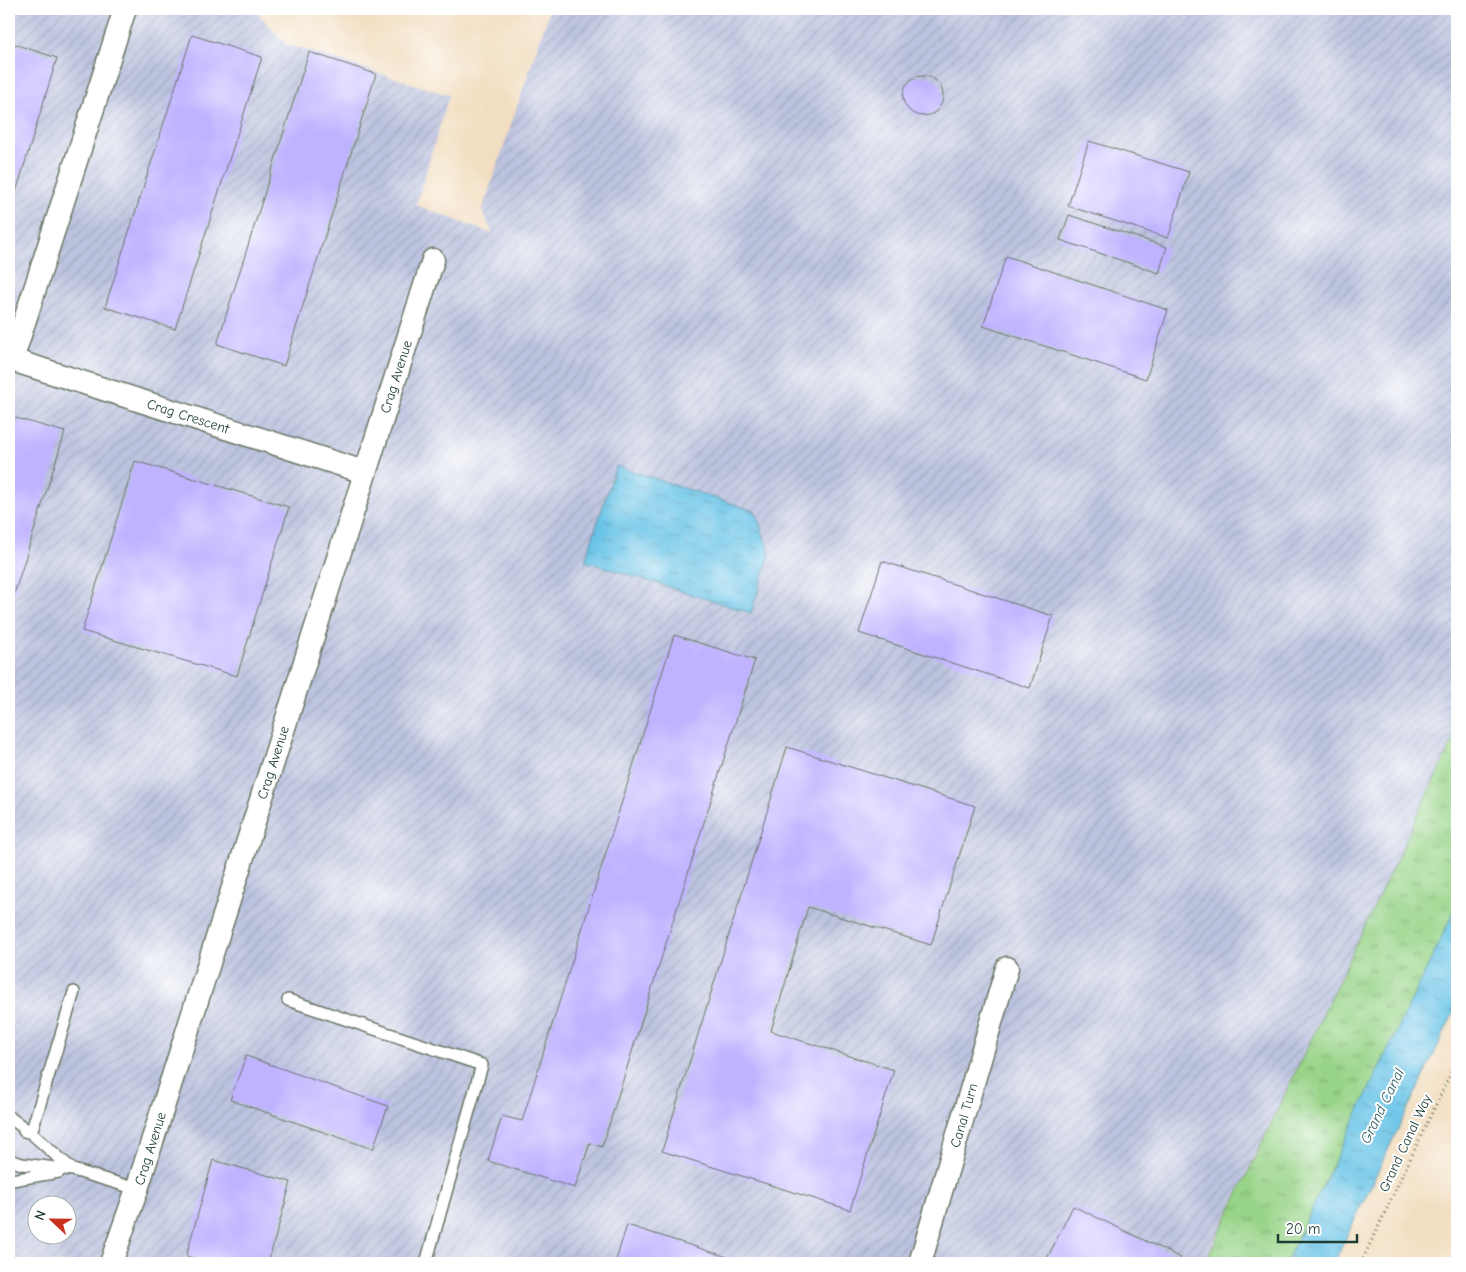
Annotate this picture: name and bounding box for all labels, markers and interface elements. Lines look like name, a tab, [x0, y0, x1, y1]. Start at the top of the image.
street label: Crag Avenue	[377, 338, 416, 416]
street label: Crag Crescent	[145, 395, 232, 438]
street label: Crag Avenue	[254, 724, 293, 801]
water label: Grand Canal	[1356, 1065, 1408, 1147]
street label: Canal Turn	[947, 1081, 982, 1150]
street label: Grand Canal Way	[1375, 1091, 1436, 1195]
street label: Crag Avenue	[131, 1110, 170, 1187]
north arrow	[28, 1194, 78, 1244]
text: N	[31, 1208, 50, 1223]
scale bar	[1278, 1212, 1357, 1244]
text: 20 m	[1286, 1220, 1320, 1238]

